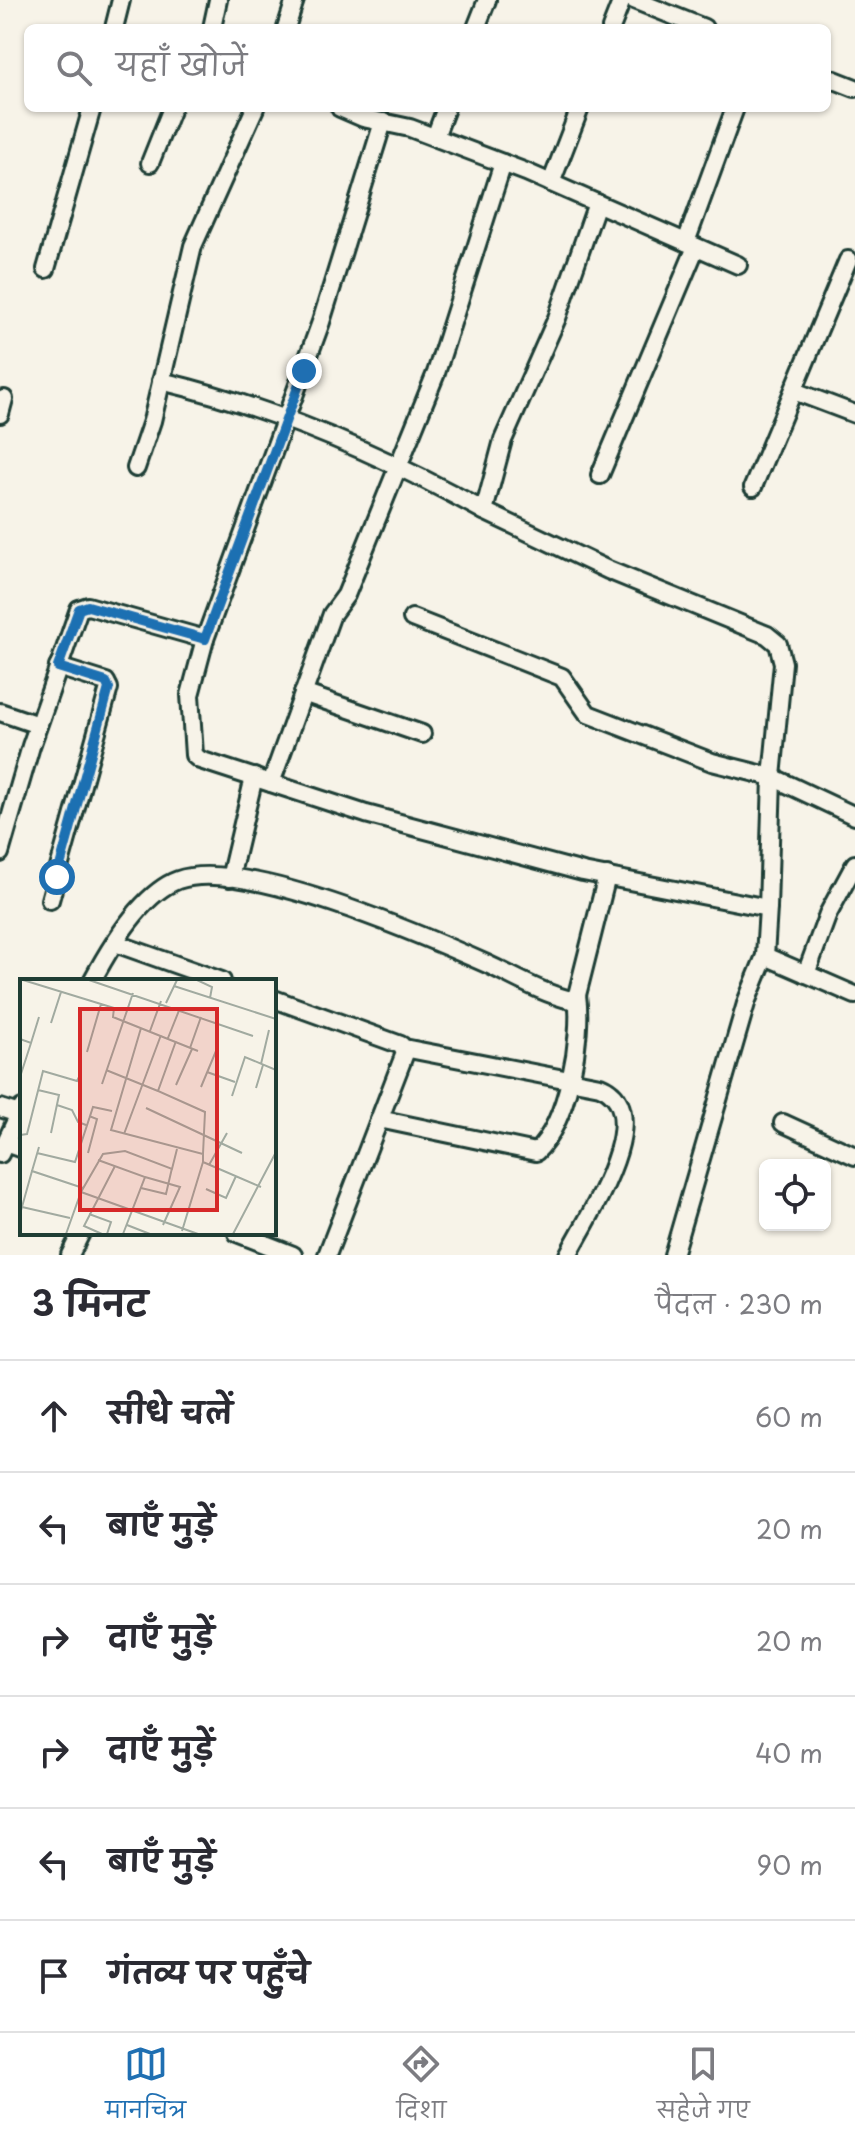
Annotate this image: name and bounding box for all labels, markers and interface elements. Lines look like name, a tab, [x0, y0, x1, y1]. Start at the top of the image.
search box	[24, 24, 831, 112]
text: यहाँ खोजें	[116, 41, 247, 86]
icon: search	[52, 46, 96, 90]
route end	[286, 353, 322, 389]
route start	[39, 859, 75, 895]
inset map	[20, 979, 276, 1235]
map controls	[759, 1159, 831, 1231]
button: locate	[759, 1159, 831, 1231]
text: 3 मिनट	[32, 1276, 148, 1328]
text: पैदल · 230 m	[655, 1284, 823, 1323]
text: सीधे चलें	[108, 1389, 233, 1434]
icon: ahead	[32, 1394, 76, 1438]
text: 60 m	[755, 1397, 823, 1436]
text: बाएँ मुड़ें	[108, 1501, 215, 1546]
icon: left	[32, 1506, 76, 1550]
text: 20 m	[756, 1509, 823, 1548]
text: दाएँ मुड़ें	[108, 1613, 214, 1658]
icon: right	[32, 1618, 76, 1662]
text: 20 m	[756, 1621, 823, 1660]
text: दाएँ मुड़ें	[108, 1725, 214, 1770]
icon: right	[32, 1730, 76, 1774]
text: 40 m	[755, 1733, 823, 1772]
text: बाएँ मुड़ें	[108, 1837, 215, 1882]
icon: left	[32, 1842, 76, 1886]
text: 90 m	[756, 1845, 823, 1884]
text: गंतव्य पर पहुँचे	[108, 1949, 310, 1994]
icon: arrive	[32, 1954, 76, 1998]
tab: मानचित्र	[105, 2042, 186, 2135]
tab: दिशा	[396, 2042, 446, 2135]
tab: सहेजे गए	[657, 2042, 750, 2135]

